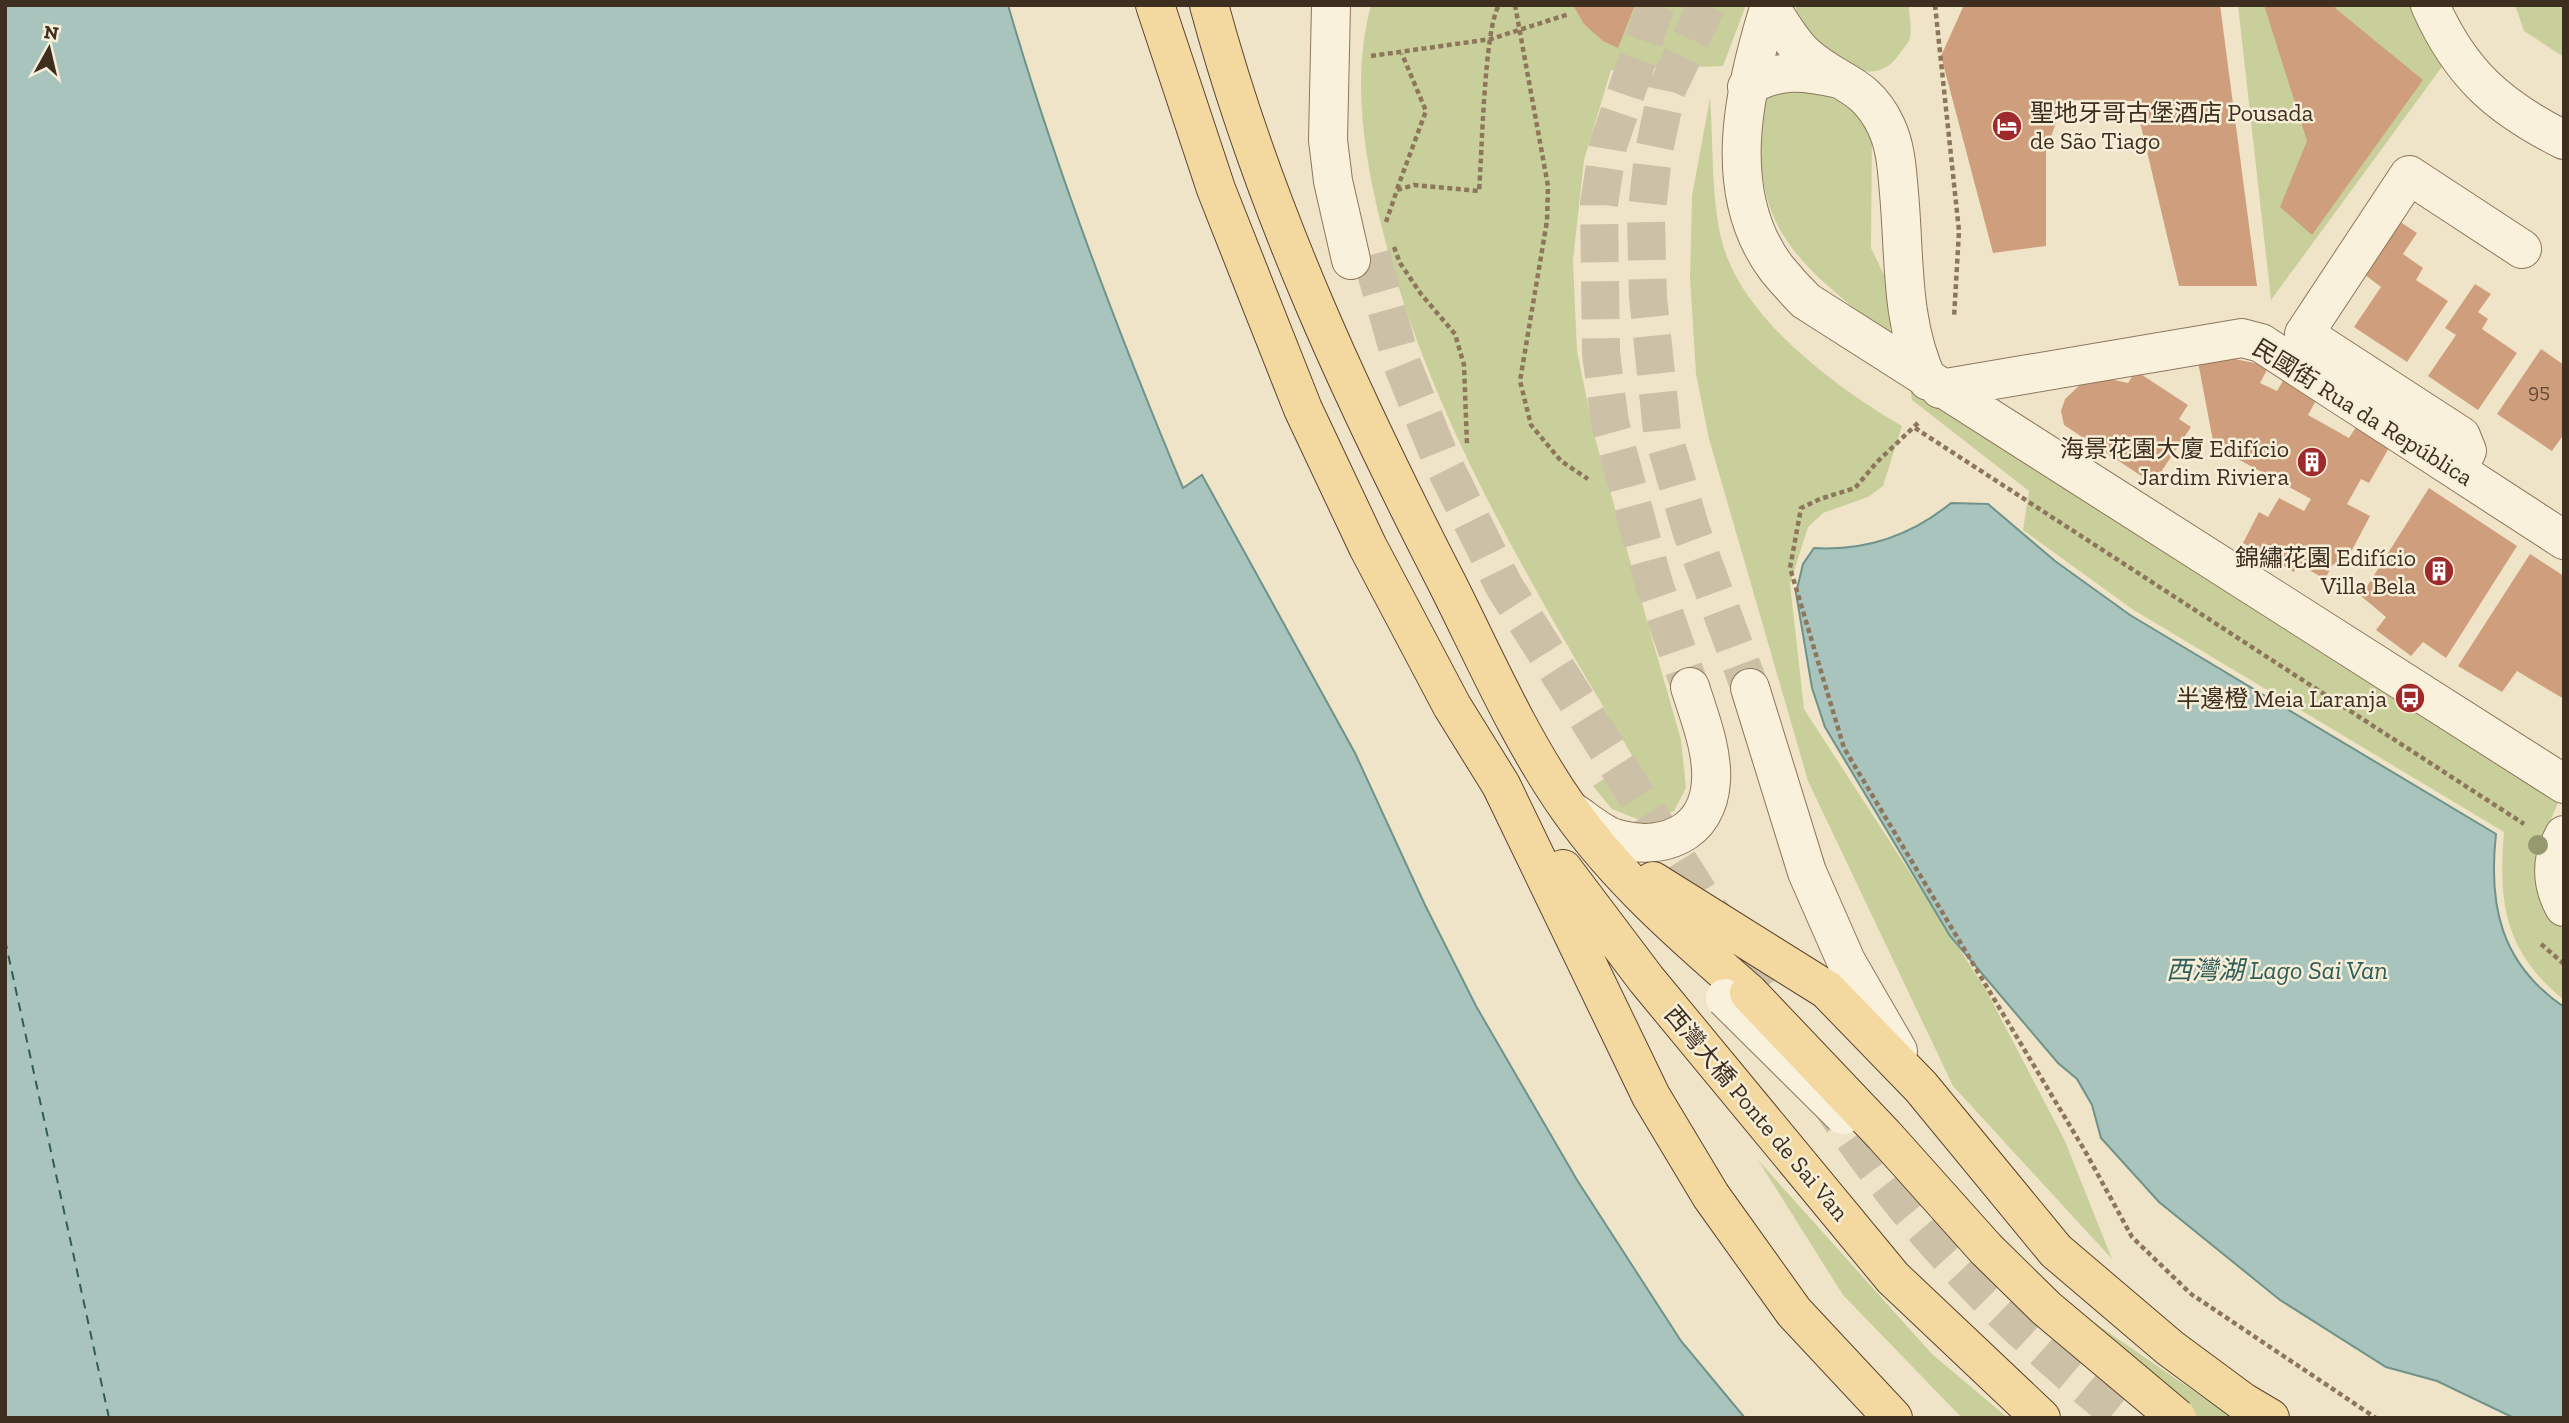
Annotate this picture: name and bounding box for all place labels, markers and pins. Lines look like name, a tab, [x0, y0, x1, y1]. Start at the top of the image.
place label: 聖地牙哥古堡酒店 Pousada de São Tiago	[2030, 98, 2314, 155]
hotel icon: 聖地牙哥古堡酒店 Pousada de São Tiago	[1990, 109, 2024, 143]
place label: 海景花園大廈 Edifício Jardim Riviera	[2060, 434, 2289, 491]
building icon: 海景花園大廈 Edifício Jardim Riviera	[2295, 445, 2329, 479]
place label: 錦繡花園 Edifício Villa Bela	[2235, 543, 2416, 600]
building icon: 錦繡花園 Edifício Villa Bela	[2422, 554, 2456, 588]
bus stop icon: 半邊橙 Meia Laranja	[2393, 681, 2427, 715]
place label: 半邊橙 Meia Laranja	[2176, 684, 2387, 713]

